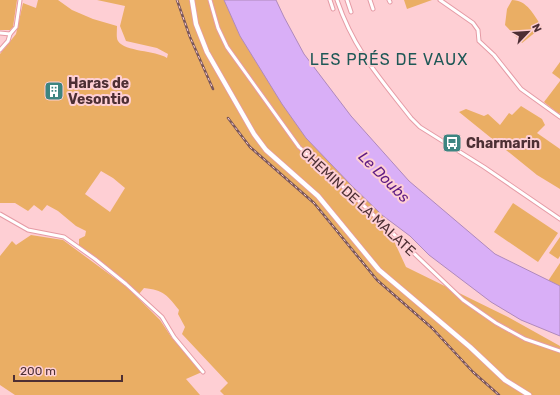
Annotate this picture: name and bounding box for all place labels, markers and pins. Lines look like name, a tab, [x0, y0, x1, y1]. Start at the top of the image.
place label: Haras de Vesontio	[68, 75, 130, 108]
building icon: Haras de Vesontio	[43, 80, 65, 102]
bus stop icon: Charmarin	[441, 132, 463, 154]
place label: Charmarin	[466, 135, 540, 152]

